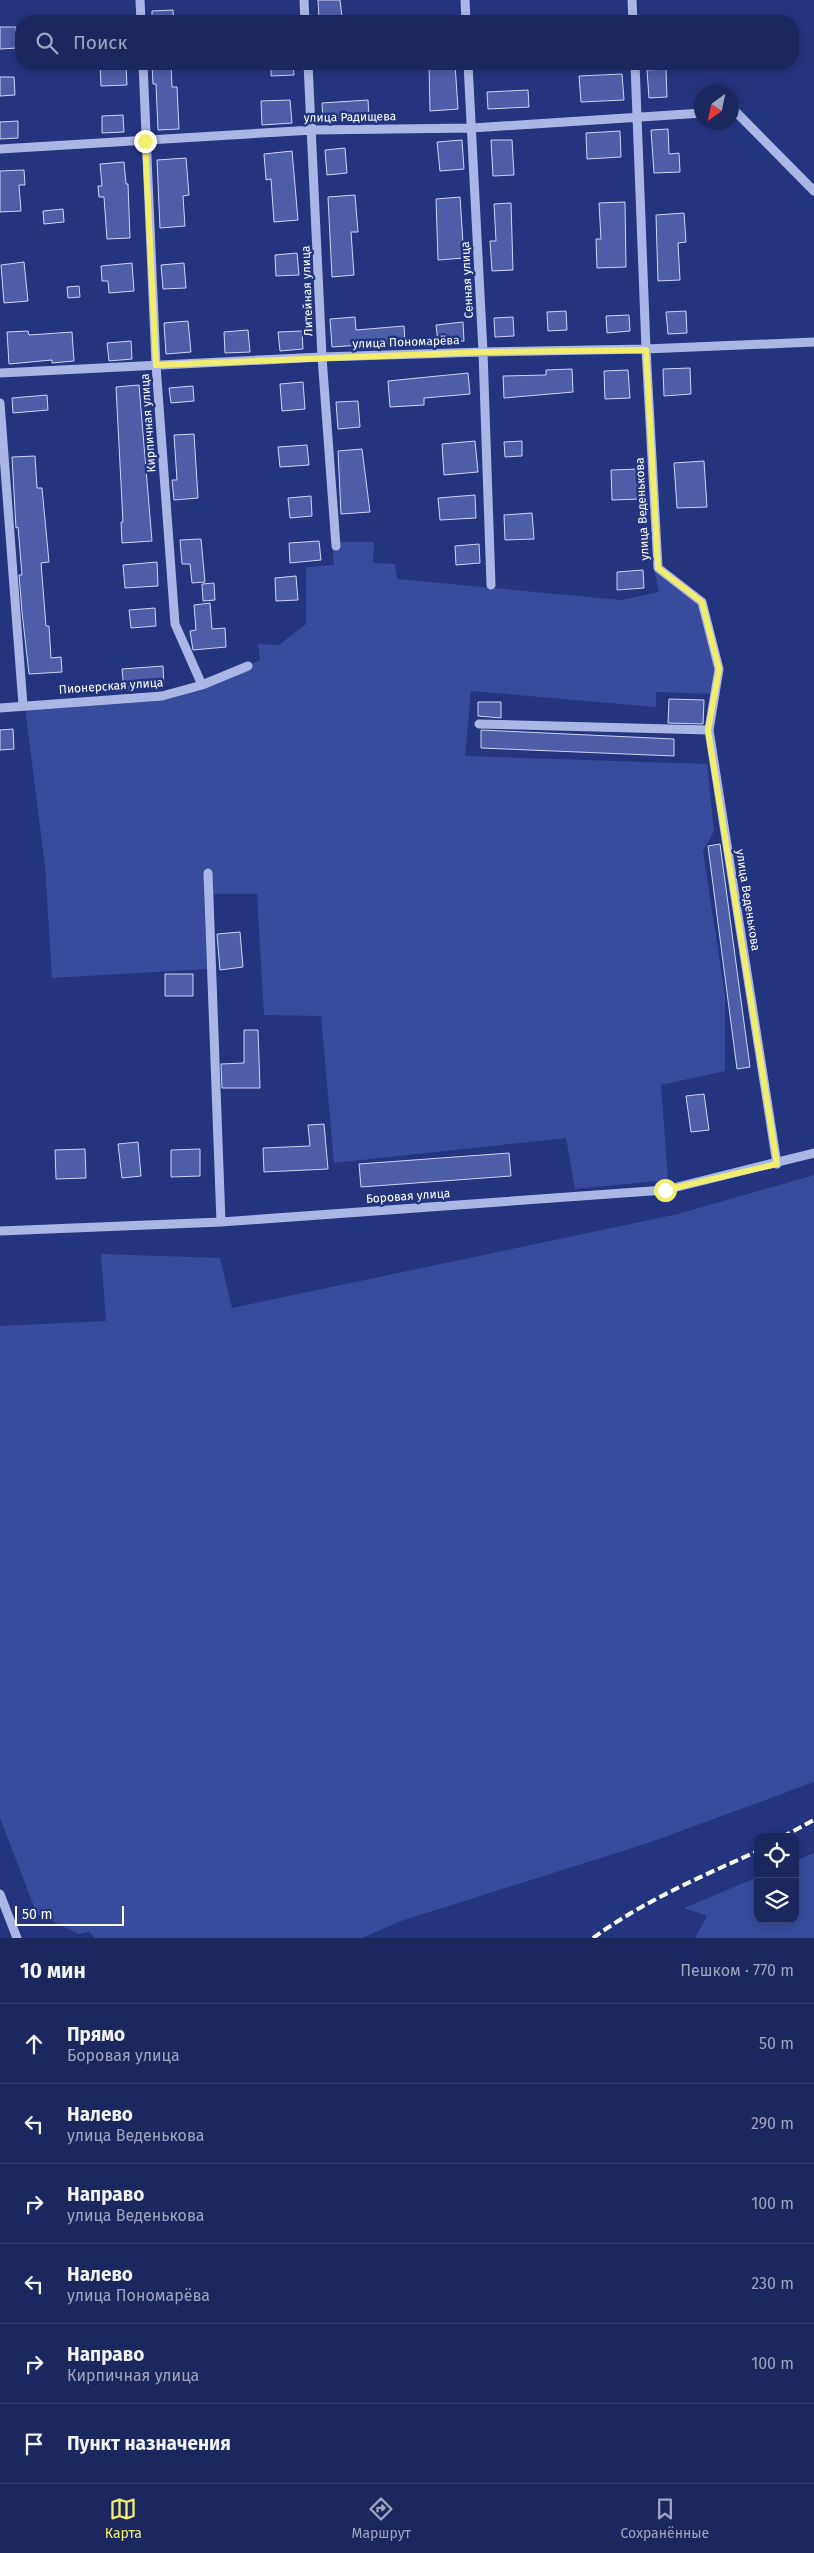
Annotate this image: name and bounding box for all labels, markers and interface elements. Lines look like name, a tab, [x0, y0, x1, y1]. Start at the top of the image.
search box	[15, 15, 799, 70]
icon: search	[33, 29, 61, 57]
text: Поиск	[73, 31, 127, 54]
north arrow	[694, 85, 739, 130]
street label: улица Радищева	[304, 109, 396, 125]
route end	[134, 130, 157, 153]
street label: Сенная улица	[458, 241, 476, 319]
street label: Литейная улица	[298, 245, 316, 337]
street label: улица Пономарёва	[352, 333, 460, 351]
street label: Кирпичная улица	[138, 373, 158, 473]
street label: улица Веденькова	[632, 457, 652, 561]
street label: Пионерская улица	[58, 675, 164, 697]
street label: улица Веденькова	[733, 848, 763, 952]
route start	[654, 1179, 677, 1202]
street label: Боровая улица	[365, 1186, 451, 1206]
map controls	[754, 1833, 799, 1923]
button: locate	[754, 1833, 799, 1878]
button: layers	[754, 1878, 799, 1923]
scale bar	[15, 1903, 124, 1926]
text: 50 m	[22, 1906, 53, 1923]
text: 10 мин	[20, 1958, 86, 1984]
text: Пешком · 770 m	[680, 1961, 794, 1980]
text: Прямо	[67, 2023, 125, 2046]
icon: ahead	[20, 2030, 48, 2058]
text: 50 m	[759, 2034, 794, 2053]
text: Боровая улица	[67, 2046, 180, 2065]
text: Налево	[67, 2103, 133, 2126]
icon: left	[20, 2110, 48, 2138]
text: 290 m	[751, 2114, 794, 2133]
text: улица Веденькова	[67, 2126, 205, 2145]
text: Направо	[67, 2183, 144, 2206]
icon: right	[20, 2190, 48, 2218]
text: 100 m	[751, 2194, 794, 2213]
text: улица Веденькова	[67, 2206, 205, 2225]
text: Налево	[67, 2263, 133, 2286]
icon: left	[20, 2270, 48, 2298]
text: 230 m	[751, 2274, 794, 2293]
text: улица Пономарёва	[67, 2286, 210, 2305]
text: Направо	[67, 2343, 144, 2366]
icon: right	[20, 2350, 48, 2378]
text: 100 m	[751, 2354, 794, 2373]
text: Кирпичная улица	[67, 2366, 199, 2385]
icon: arrive	[20, 2430, 48, 2458]
text: Пункт назначения	[67, 2432, 231, 2455]
tab: Карта	[105, 2495, 142, 2542]
tab: Маршрут	[352, 2495, 411, 2542]
tab: Сохранённые	[621, 2495, 709, 2542]

